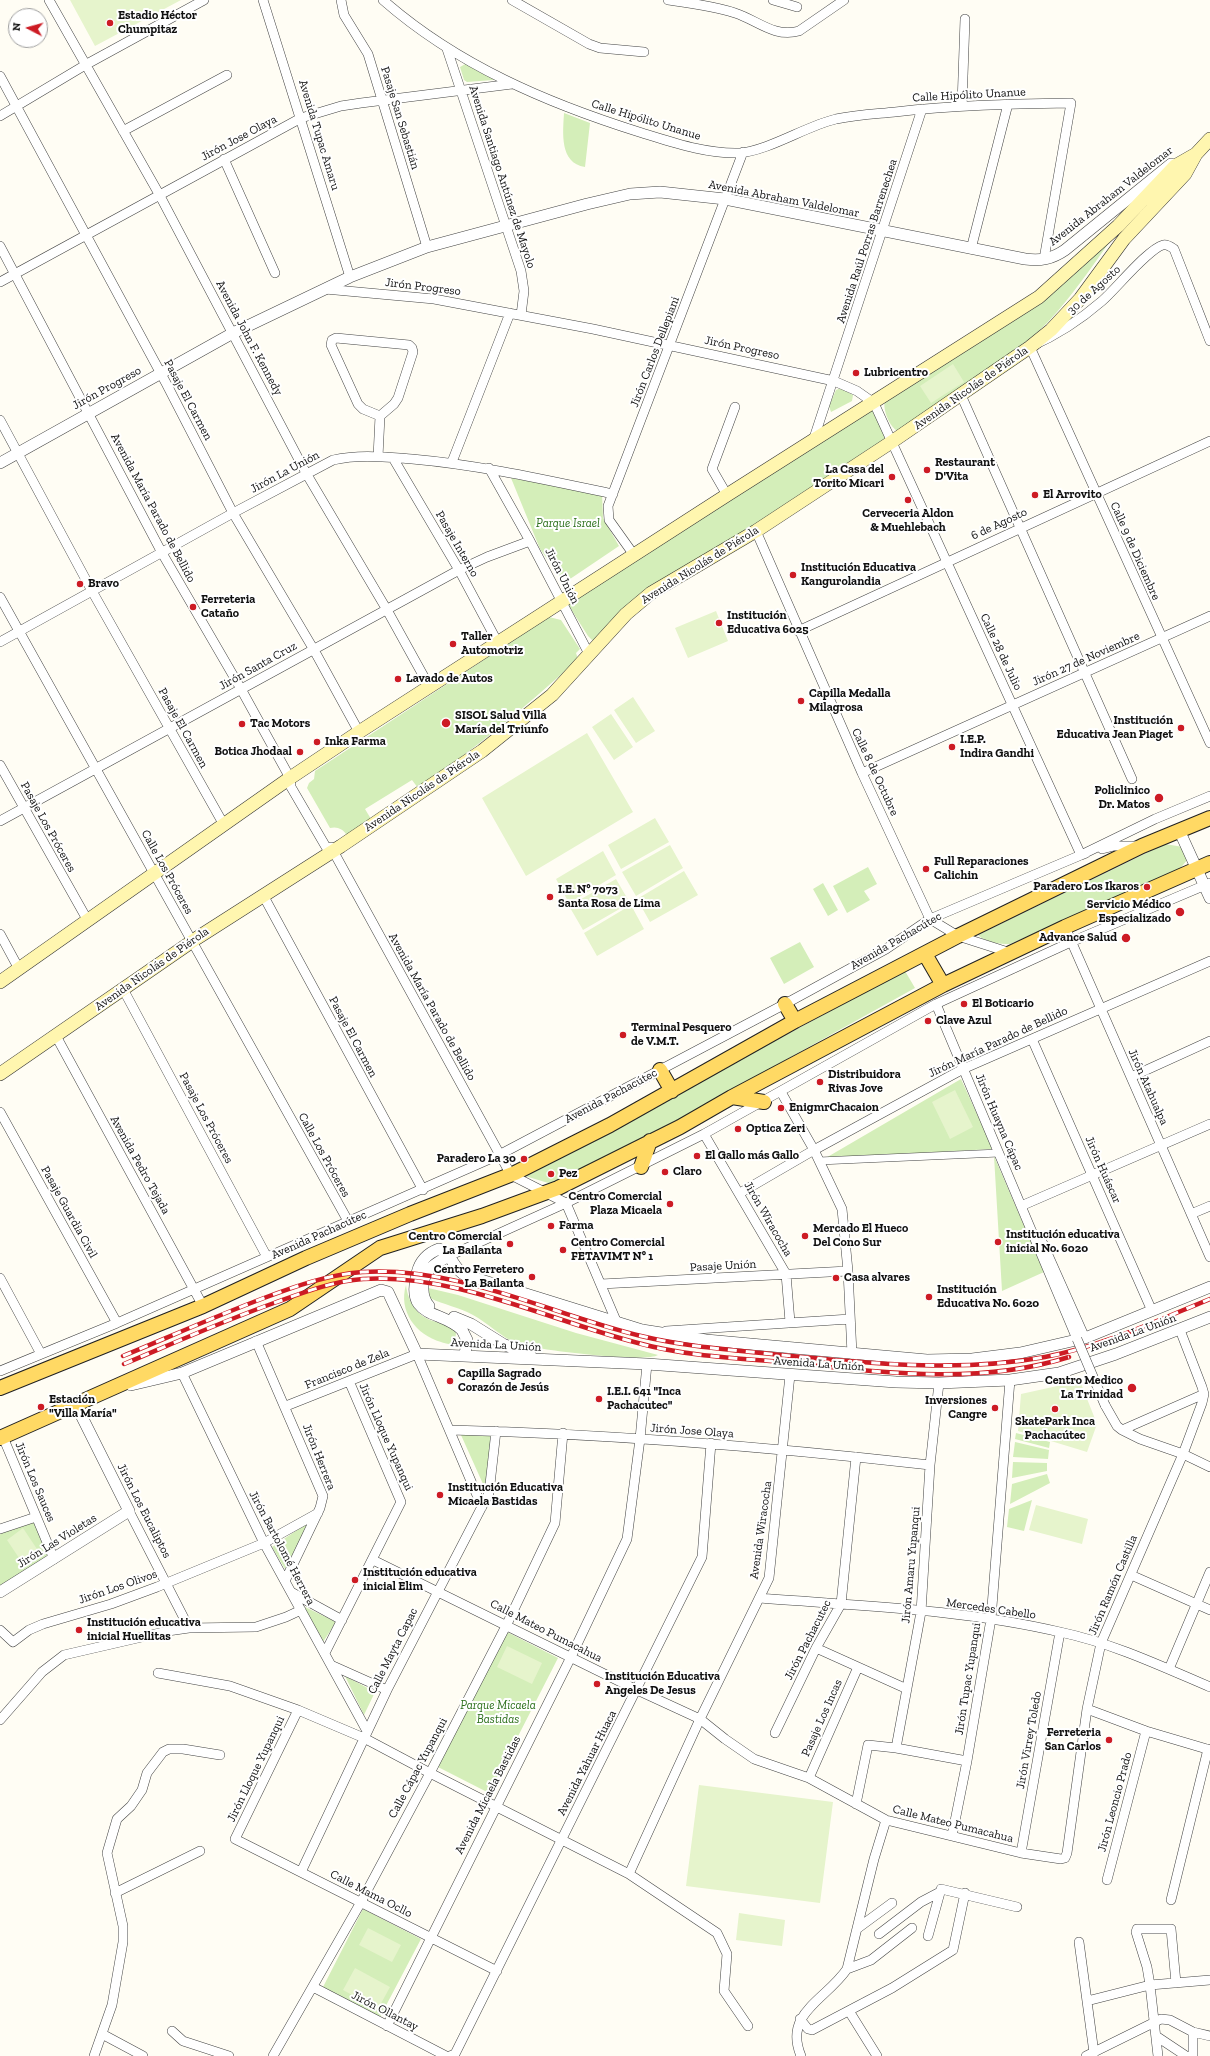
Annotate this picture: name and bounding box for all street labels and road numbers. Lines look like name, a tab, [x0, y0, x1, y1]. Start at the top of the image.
street label: Pasaje San Sebastián	[377, 65, 423, 171]
street label: Avenida Tupac Amaru	[295, 78, 343, 192]
street label: Avenida Santiago Antúnez de Mayolo	[466, 84, 538, 270]
street label: Calle Hipólito Unanue	[912, 85, 1026, 105]
street label: Calle Hipólito Unanue	[590, 97, 702, 143]
street label: Jirón Jose Olaya	[199, 112, 279, 164]
street label: Avenida Abraham Valdelomar	[1046, 143, 1176, 249]
street label: Avenida Raúl Porras Barrenechea	[834, 157, 900, 325]
street label: Avenida Abraham Valdelomar	[707, 177, 861, 221]
street label: 30 de Agosto	[1064, 262, 1124, 318]
street label: Jirón Progreso	[384, 275, 462, 299]
street label: Avenida John F. Kennedy	[213, 278, 285, 398]
street label: Jirón Carlos Dellepiani	[627, 295, 683, 409]
street label: Jirón Progreso	[703, 333, 781, 363]
street label: Avenida Nicolás de Piérola	[911, 343, 1031, 433]
street label: Pasaje El Carmen	[161, 357, 215, 443]
street label: Jirón Progreso	[70, 363, 144, 413]
street label: Avenida María Parado de Bellido	[108, 431, 198, 585]
street label: Jirón La Unión	[248, 448, 322, 496]
street label: Calle 9 de Diciembre	[1107, 500, 1163, 602]
street label: 6 de Agosto	[969, 505, 1029, 543]
street label: Pasaje Interno	[432, 508, 482, 580]
street label: Avenida Nicolás de Piérola	[639, 523, 761, 607]
street label: Jirón Unión	[542, 546, 582, 606]
street label: Calle 28 de Julio	[977, 611, 1025, 693]
street label: Jirón 27 de Noviembre	[1030, 629, 1142, 689]
street label: Jirón Santa Cruz	[217, 639, 299, 693]
street label: Pasaje El Carmen	[155, 685, 211, 771]
street label: Calle 8 de Octubre	[848, 726, 902, 818]
street label: Avenida Nicolás de Piérola	[362, 747, 482, 835]
street label: Pasaje Los Próceres	[17, 779, 79, 875]
street label: Calle Los Próceres	[138, 827, 196, 917]
street label: Avenida Pachacútec	[848, 909, 944, 973]
street label: Avenida Nicolás de Piérola	[92, 924, 212, 1014]
street label: Avenida María Parado de Bellido	[385, 931, 479, 1083]
street label: Pasaje El Carmen	[326, 994, 380, 1080]
street label: Jirón María Parado de Bellido	[926, 1003, 1070, 1081]
street label: Jirón Atahualpa	[1125, 1047, 1171, 1127]
street label: Avenida Pachacútec	[562, 1066, 660, 1126]
street label: Pasaje Los Próceres	[176, 1070, 236, 1166]
street label: Jirón Huayna Cápac	[972, 1072, 1026, 1172]
street label: Calle Los Próceres	[295, 1110, 353, 1200]
street label: Avenida Pedro Tejada	[107, 1113, 173, 1217]
street label: Jirón Huáscar	[1082, 1134, 1124, 1206]
street label: Pasaje Guardia Civil	[38, 1163, 100, 1261]
street label: Jirón Wiracocha	[741, 1179, 795, 1259]
street label: Avenida Pachacútec	[269, 1208, 369, 1262]
street label: Pasaje Unión	[689, 1257, 757, 1275]
street label: Avenida La Unión	[1088, 1311, 1178, 1355]
street label: Avenida La Unión	[450, 1335, 542, 1355]
street label: Francisco de Zela	[303, 1346, 391, 1392]
street label: Avenida La Unión	[773, 1354, 865, 1374]
street label: Jirón Lloque Yupanqui	[356, 1381, 416, 1493]
street label: Jirón Jose Olaya	[650, 1421, 734, 1441]
street label: Jirón Herrera	[299, 1422, 339, 1492]
street label: Jirón Los Sauces	[12, 1440, 58, 1524]
street label: Jirón Los Eucaliptos	[114, 1461, 174, 1561]
street label: Avenida Wiracocha	[747, 1480, 775, 1580]
street label: Jirón Bartolomé Herrera	[246, 1488, 318, 1608]
street label: Jirón Amaru Yupanqui	[899, 1506, 923, 1624]
street label: Jirón Las Violetas	[15, 1511, 99, 1571]
street label: Jirón Ramón Castilla	[1085, 1533, 1141, 1637]
street label: Jirón Los Olivos	[77, 1567, 159, 1607]
street label: Calle Mateo Pumacahua	[488, 1596, 604, 1666]
street label: Mercedes Cabello	[945, 1596, 1037, 1622]
street label: Jirón Pachacutec	[782, 1598, 834, 1682]
street label: Calle Mayta Capac	[365, 1605, 421, 1697]
street label: Jirón Tupac Yupanqui	[952, 1622, 984, 1736]
street label: Pasaje Los Incas	[799, 1677, 845, 1759]
street label: Jirón Virrey Toledo	[1013, 1690, 1045, 1790]
street label: Avenida Yahuar Huaca	[554, 1708, 620, 1818]
street label: Jirón Lloque Yupanqui	[224, 1714, 288, 1824]
street label: Calle Cápac Yupanqui	[385, 1715, 451, 1821]
street label: Avenida Micaela Bastidas	[452, 1734, 524, 1856]
street label: Jirón Leoncio Prado	[1095, 1750, 1135, 1854]
street label: Calle Mateo Pumacahua	[891, 1802, 1015, 1846]
street label: Calle Mama Ocllo	[328, 1867, 414, 1921]
street label: Jirón Ollantay	[349, 1988, 421, 2034]

